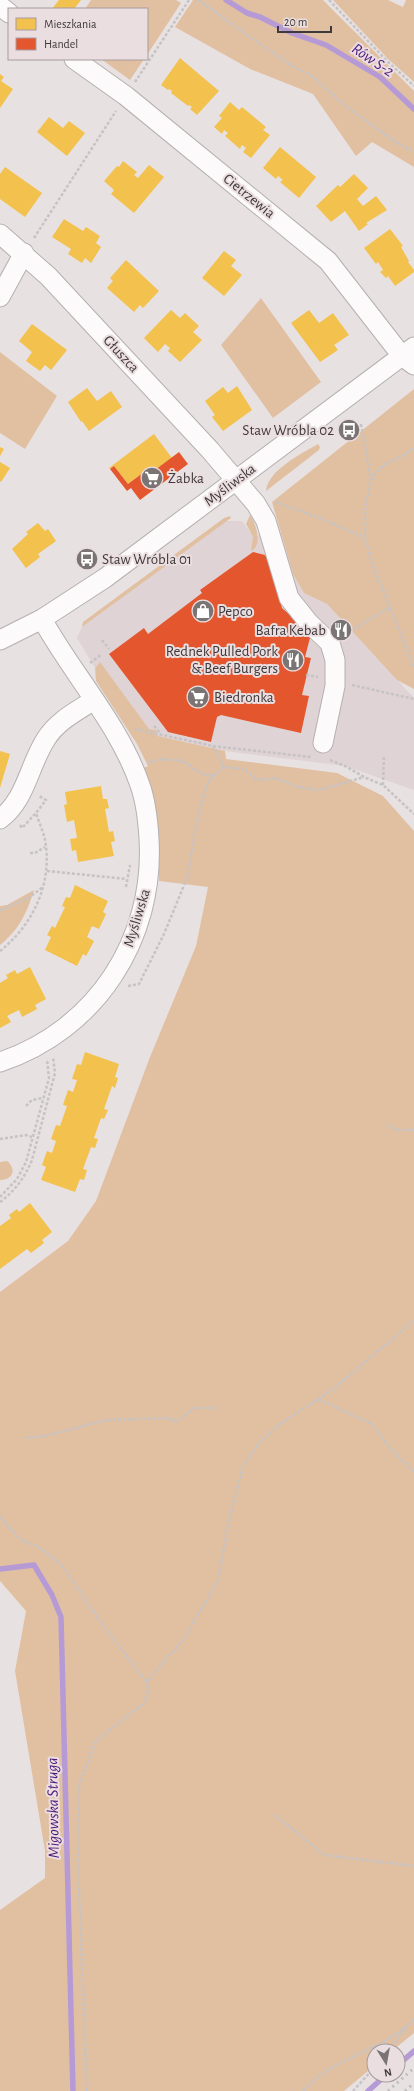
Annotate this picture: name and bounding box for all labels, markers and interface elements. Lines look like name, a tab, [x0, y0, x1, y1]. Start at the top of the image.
legend	[8, 8, 148, 60]
scale bar	[278, 8, 331, 34]
text: 20 m	[284, 16, 307, 28]
text: Mieszkania	[44, 18, 97, 30]
text: Handel	[44, 38, 78, 50]
water label: Rów S-2	[349, 40, 397, 80]
street label: Cietrzewia	[220, 171, 278, 221]
street label: Głuszca	[100, 333, 142, 375]
bus stop icon: Staw Wróbla 02	[336, 417, 362, 443]
place label: Staw Wróbla 02	[242, 423, 334, 438]
street label: Myśliwska	[202, 461, 259, 509]
supermarket icon: Żabka	[139, 465, 165, 491]
place label: Żabka	[168, 469, 204, 486]
bus stop icon: Staw Wróbla 01	[74, 546, 100, 572]
place label: Staw Wróbla 01	[102, 552, 192, 567]
shop icon: Pepco	[190, 598, 216, 624]
place label: Pepco	[218, 604, 253, 619]
restaurant icon: Bafra Kebab	[328, 617, 354, 643]
place label: Bafra Kebab	[255, 623, 326, 638]
place label: Rednek Pulled Pork & Beef Burgers	[166, 644, 278, 676]
restaurant icon: Rednek Pulled Pork & Beef Burgers	[280, 647, 306, 673]
supermarket icon: Biedronka	[185, 684, 211, 710]
place label: Biedronka	[214, 690, 274, 705]
street label: Myśliwska	[121, 887, 153, 949]
water label: Migowska Struga	[44, 1757, 62, 1859]
north arrow	[366, 2043, 406, 2083]
text: N	[383, 2066, 393, 2078]

